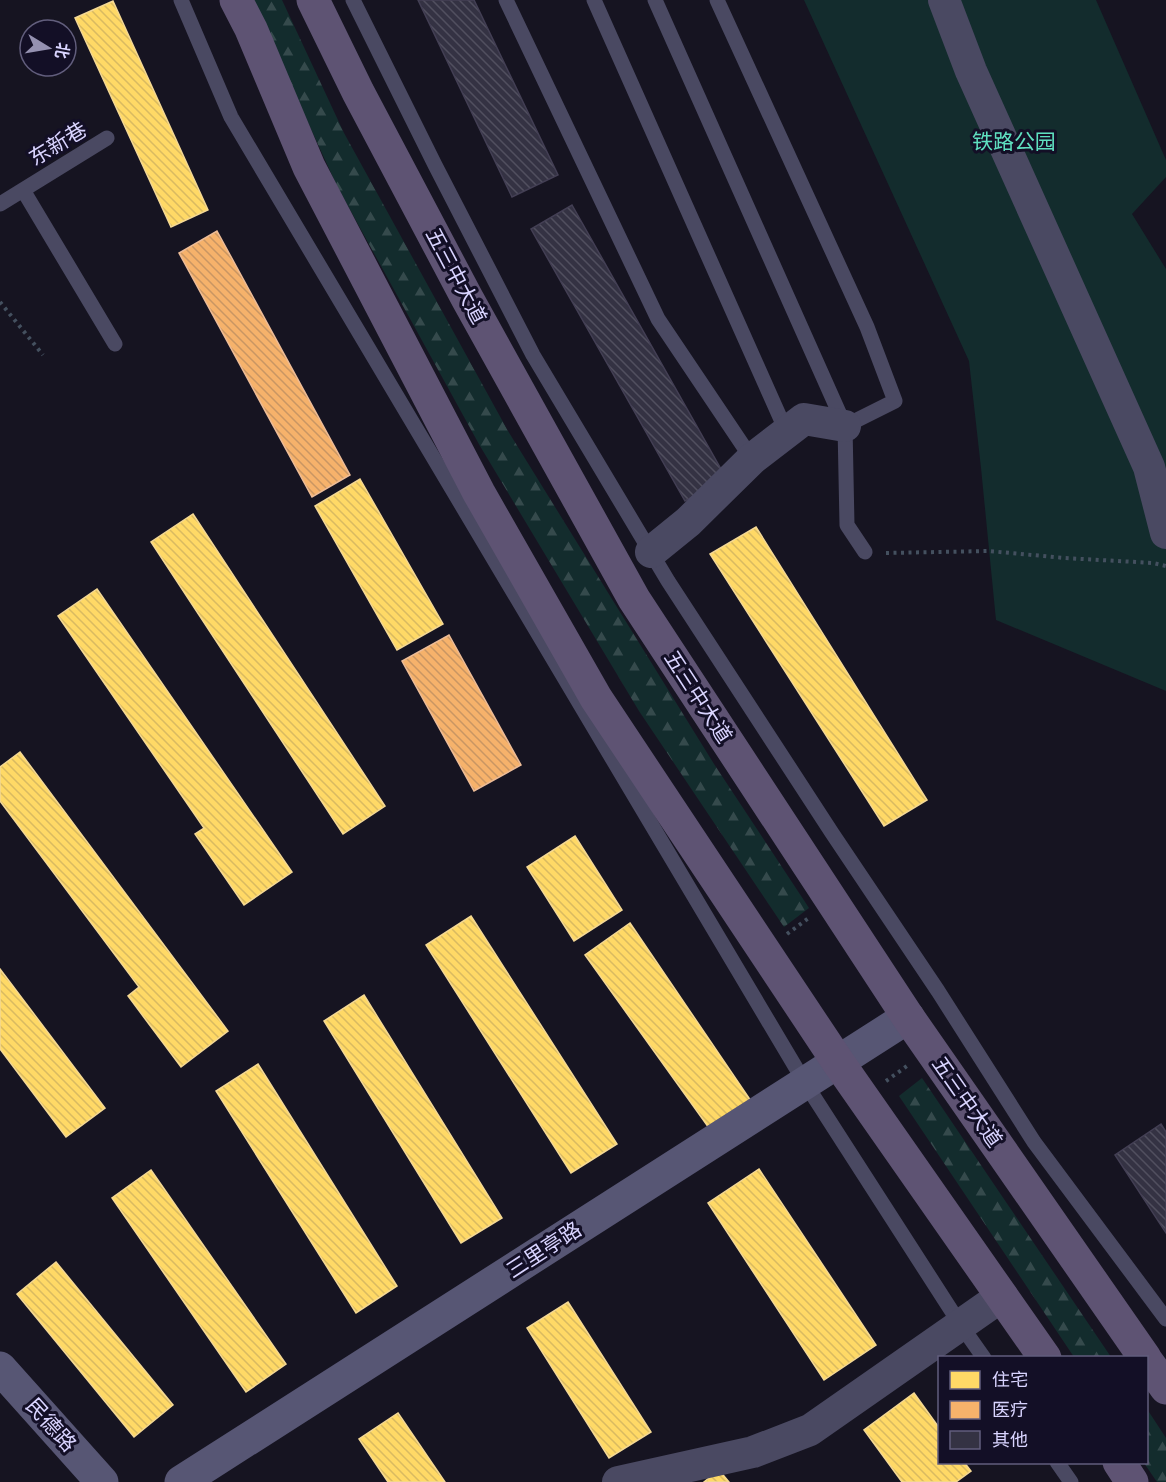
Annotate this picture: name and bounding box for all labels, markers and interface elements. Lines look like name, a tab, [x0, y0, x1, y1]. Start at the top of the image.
north arrow	[18, 18, 78, 78]
text: 北	[49, 41, 74, 61]
street label: 东新巷	[24, 116, 92, 172]
park label: 铁路公园	[972, 128, 1056, 156]
street label: 五三中大道	[419, 223, 493, 329]
street label: 五三中大道	[658, 645, 738, 749]
street label: 五三中大道	[925, 1051, 1009, 1153]
street label: 三里亭路	[501, 1215, 587, 1285]
legend	[938, 1356, 1148, 1464]
text: 住宅	[992, 1368, 1028, 1392]
street label: 民德路	[20, 1392, 82, 1458]
text: 医疗	[992, 1398, 1028, 1422]
text: 其他	[992, 1428, 1028, 1452]

